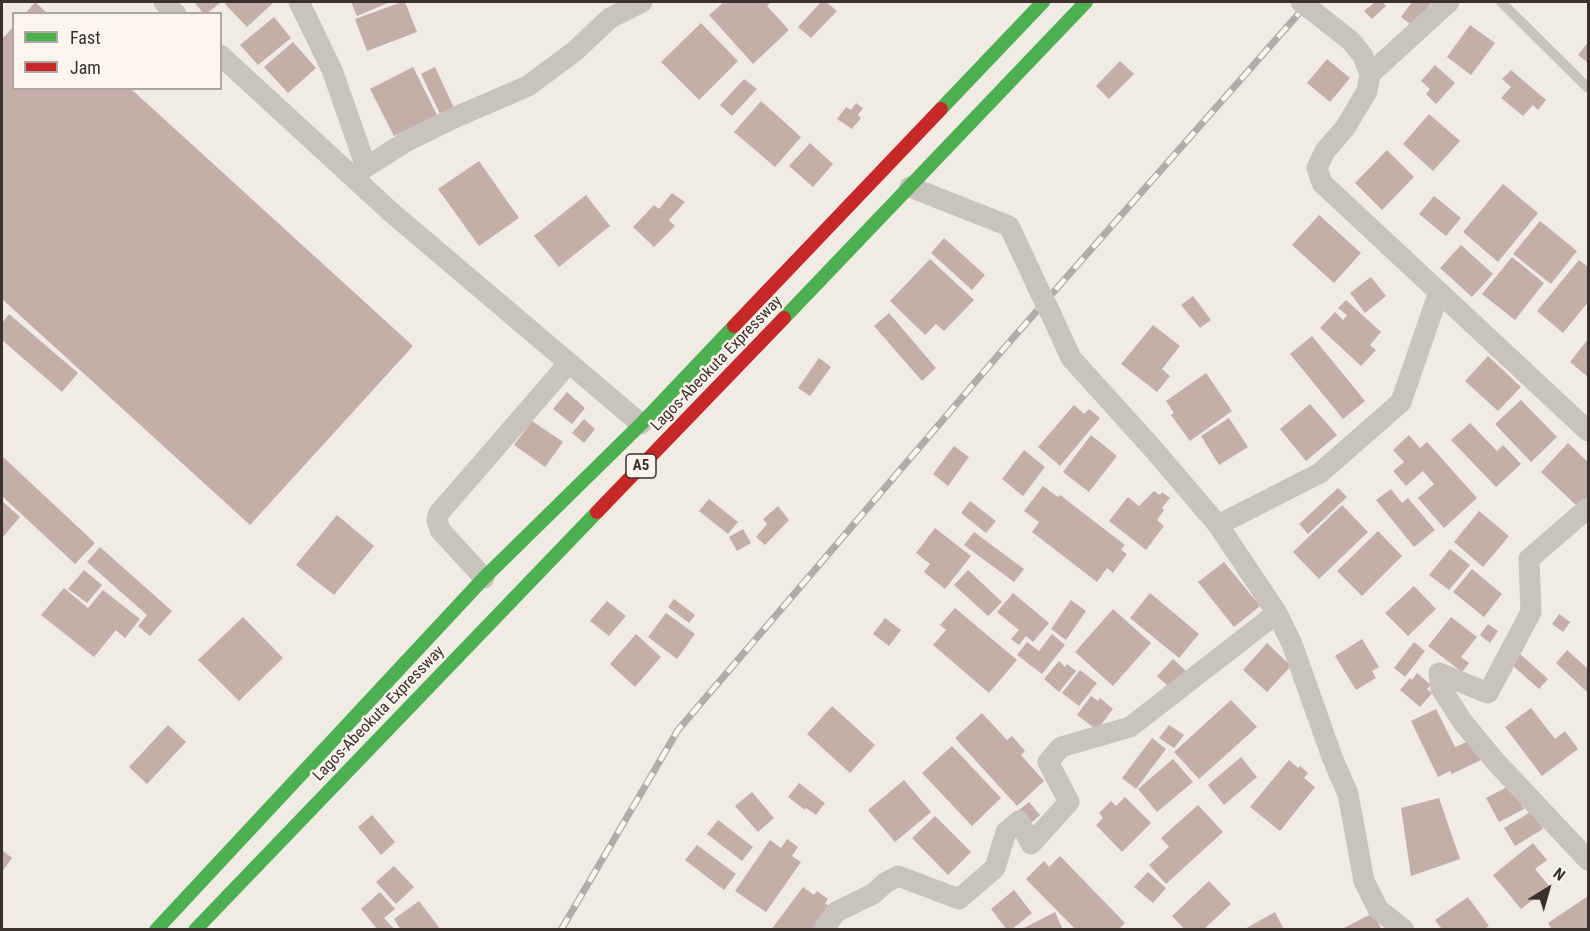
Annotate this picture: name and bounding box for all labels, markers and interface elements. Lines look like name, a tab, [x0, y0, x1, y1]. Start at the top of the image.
legend	[12, 12, 222, 90]
text: Fast	[70, 27, 101, 48]
text: Jam	[70, 57, 101, 78]
street label: Lagos-Abeokuta Expressway	[647, 292, 787, 436]
road number: A5	[626, 454, 656, 478]
street label: Lagos-Abeokuta Expressway	[309, 642, 449, 786]
north arrow	[1518, 859, 1578, 919]
text: N	[1549, 864, 1569, 885]

